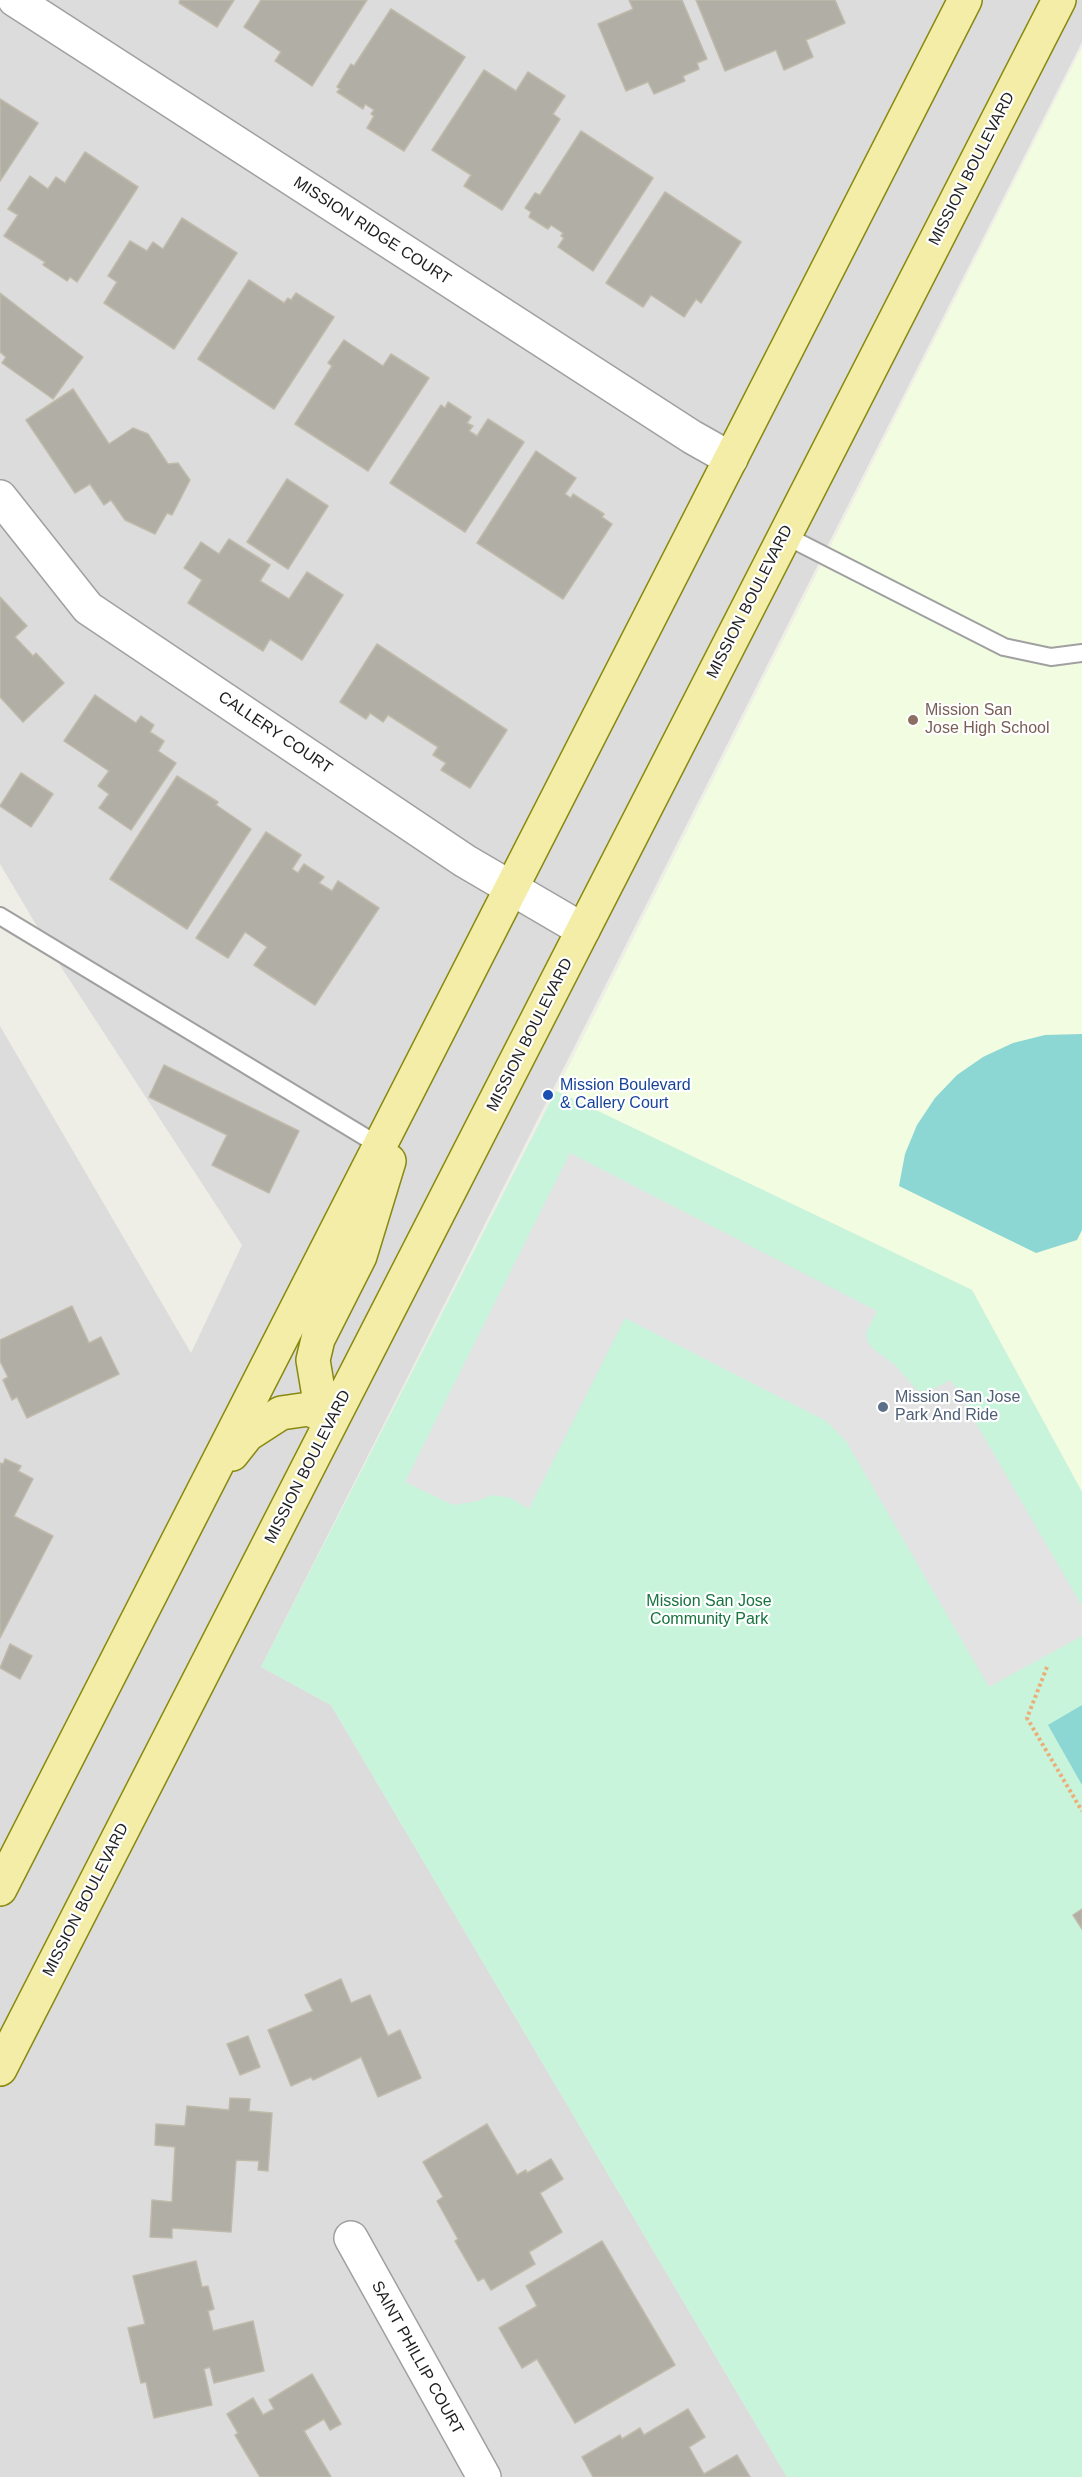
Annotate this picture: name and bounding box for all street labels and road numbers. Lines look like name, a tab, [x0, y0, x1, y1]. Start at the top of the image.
street label: MISSION BOULEVARD	[925, 89, 1019, 249]
street label: MISSION RIDGE COURT	[290, 173, 454, 289]
street label: MISSION BOULEVARD	[703, 522, 797, 682]
street label: CALLERY COURT	[214, 688, 336, 778]
street label: MISSION BOULEVARD	[483, 955, 577, 1115]
street label: MISSION BOULEVARD	[261, 1387, 355, 1547]
street label: MISSION BOULEVARD	[39, 1820, 133, 1980]
street label: SAINT PHILLIP COURT	[367, 2278, 467, 2438]

